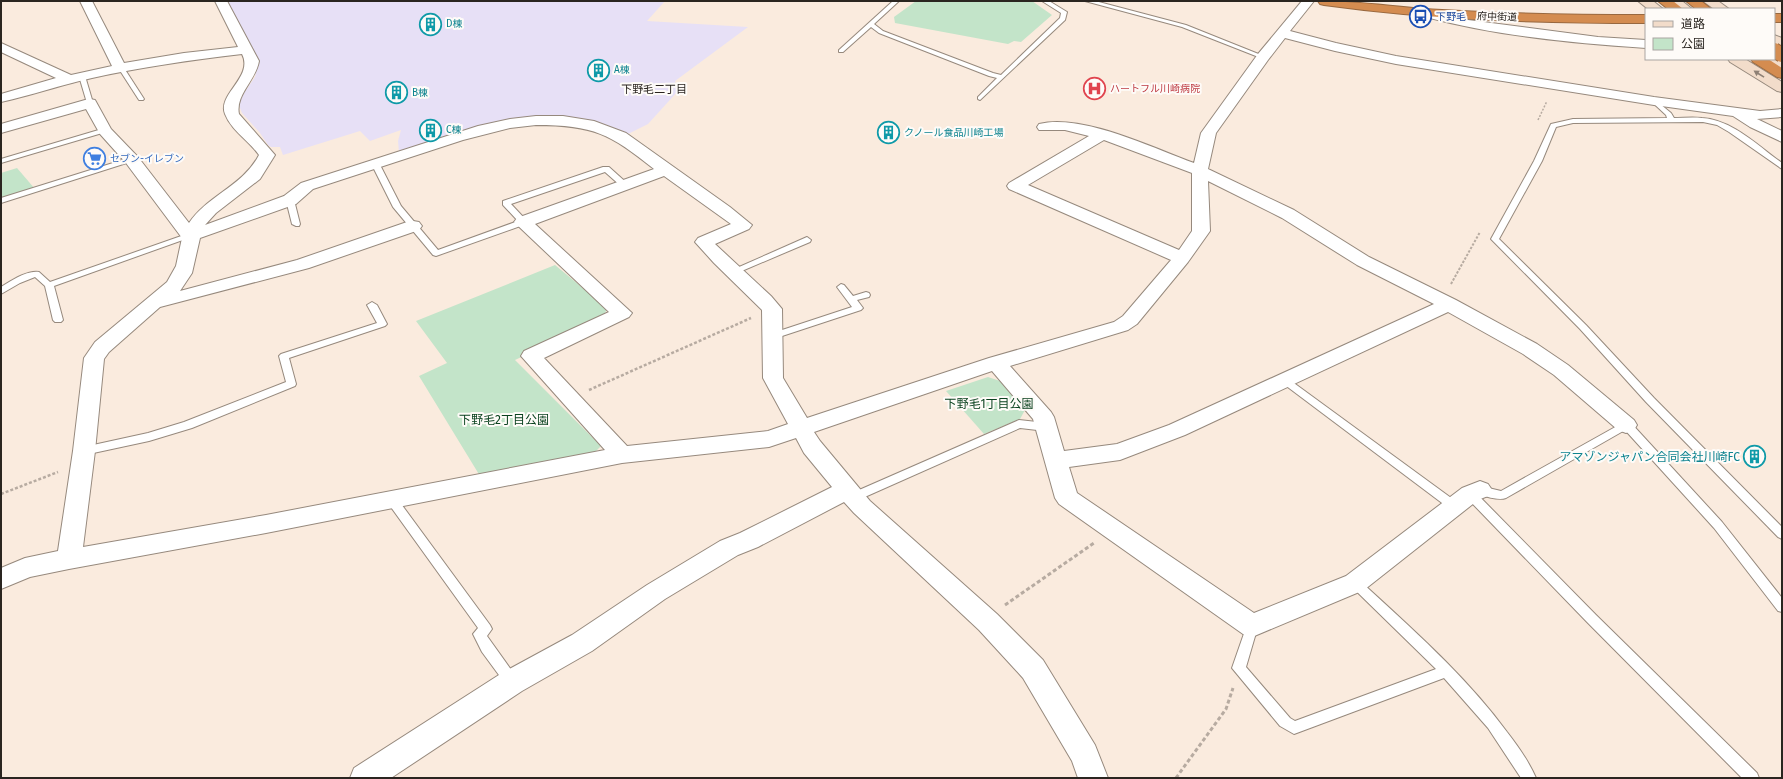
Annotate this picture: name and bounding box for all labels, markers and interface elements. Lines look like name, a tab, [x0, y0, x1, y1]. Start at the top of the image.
bus stop icon: 下野毛	[1408, 4, 1434, 30]
legend	[1645, 8, 1775, 60]
street label: 府中街道	[1477, 10, 1517, 24]
building icon: D棟	[417, 11, 443, 37]
place label: 下野毛	[1436, 11, 1466, 23]
text: 道路	[1681, 17, 1705, 31]
place label: D棟	[446, 18, 462, 30]
text: 公園	[1681, 37, 1705, 51]
building icon: A棟	[585, 57, 611, 83]
place label: A棟	[614, 64, 630, 76]
one-way arrow	[1753, 70, 1765, 77]
hospital icon: ハートフル川崎病院	[1082, 76, 1108, 102]
building icon: B棟	[384, 80, 410, 106]
district label: 下野毛二丁目	[621, 83, 687, 96]
place label: ハートフル川崎病院	[1110, 83, 1200, 95]
place label: B棟	[412, 87, 428, 99]
building icon: C棟	[417, 117, 443, 143]
building icon: クノール食品川崎工場	[875, 120, 901, 146]
place label: C棟	[446, 124, 462, 136]
place label: クノール食品川崎工場	[904, 127, 1003, 139]
supermarket icon: セブン-イレブン	[82, 146, 108, 172]
place label: セブン-イレブン	[110, 153, 184, 165]
park label: 下野毛1丁目公園	[944, 397, 1034, 411]
park label: 下野毛2丁目公園	[459, 413, 549, 427]
building icon: アマゾンジャパン合同会社川崎FC	[1742, 444, 1768, 470]
place label: アマゾンジャパン合同会社川崎FC	[1560, 450, 1740, 464]

